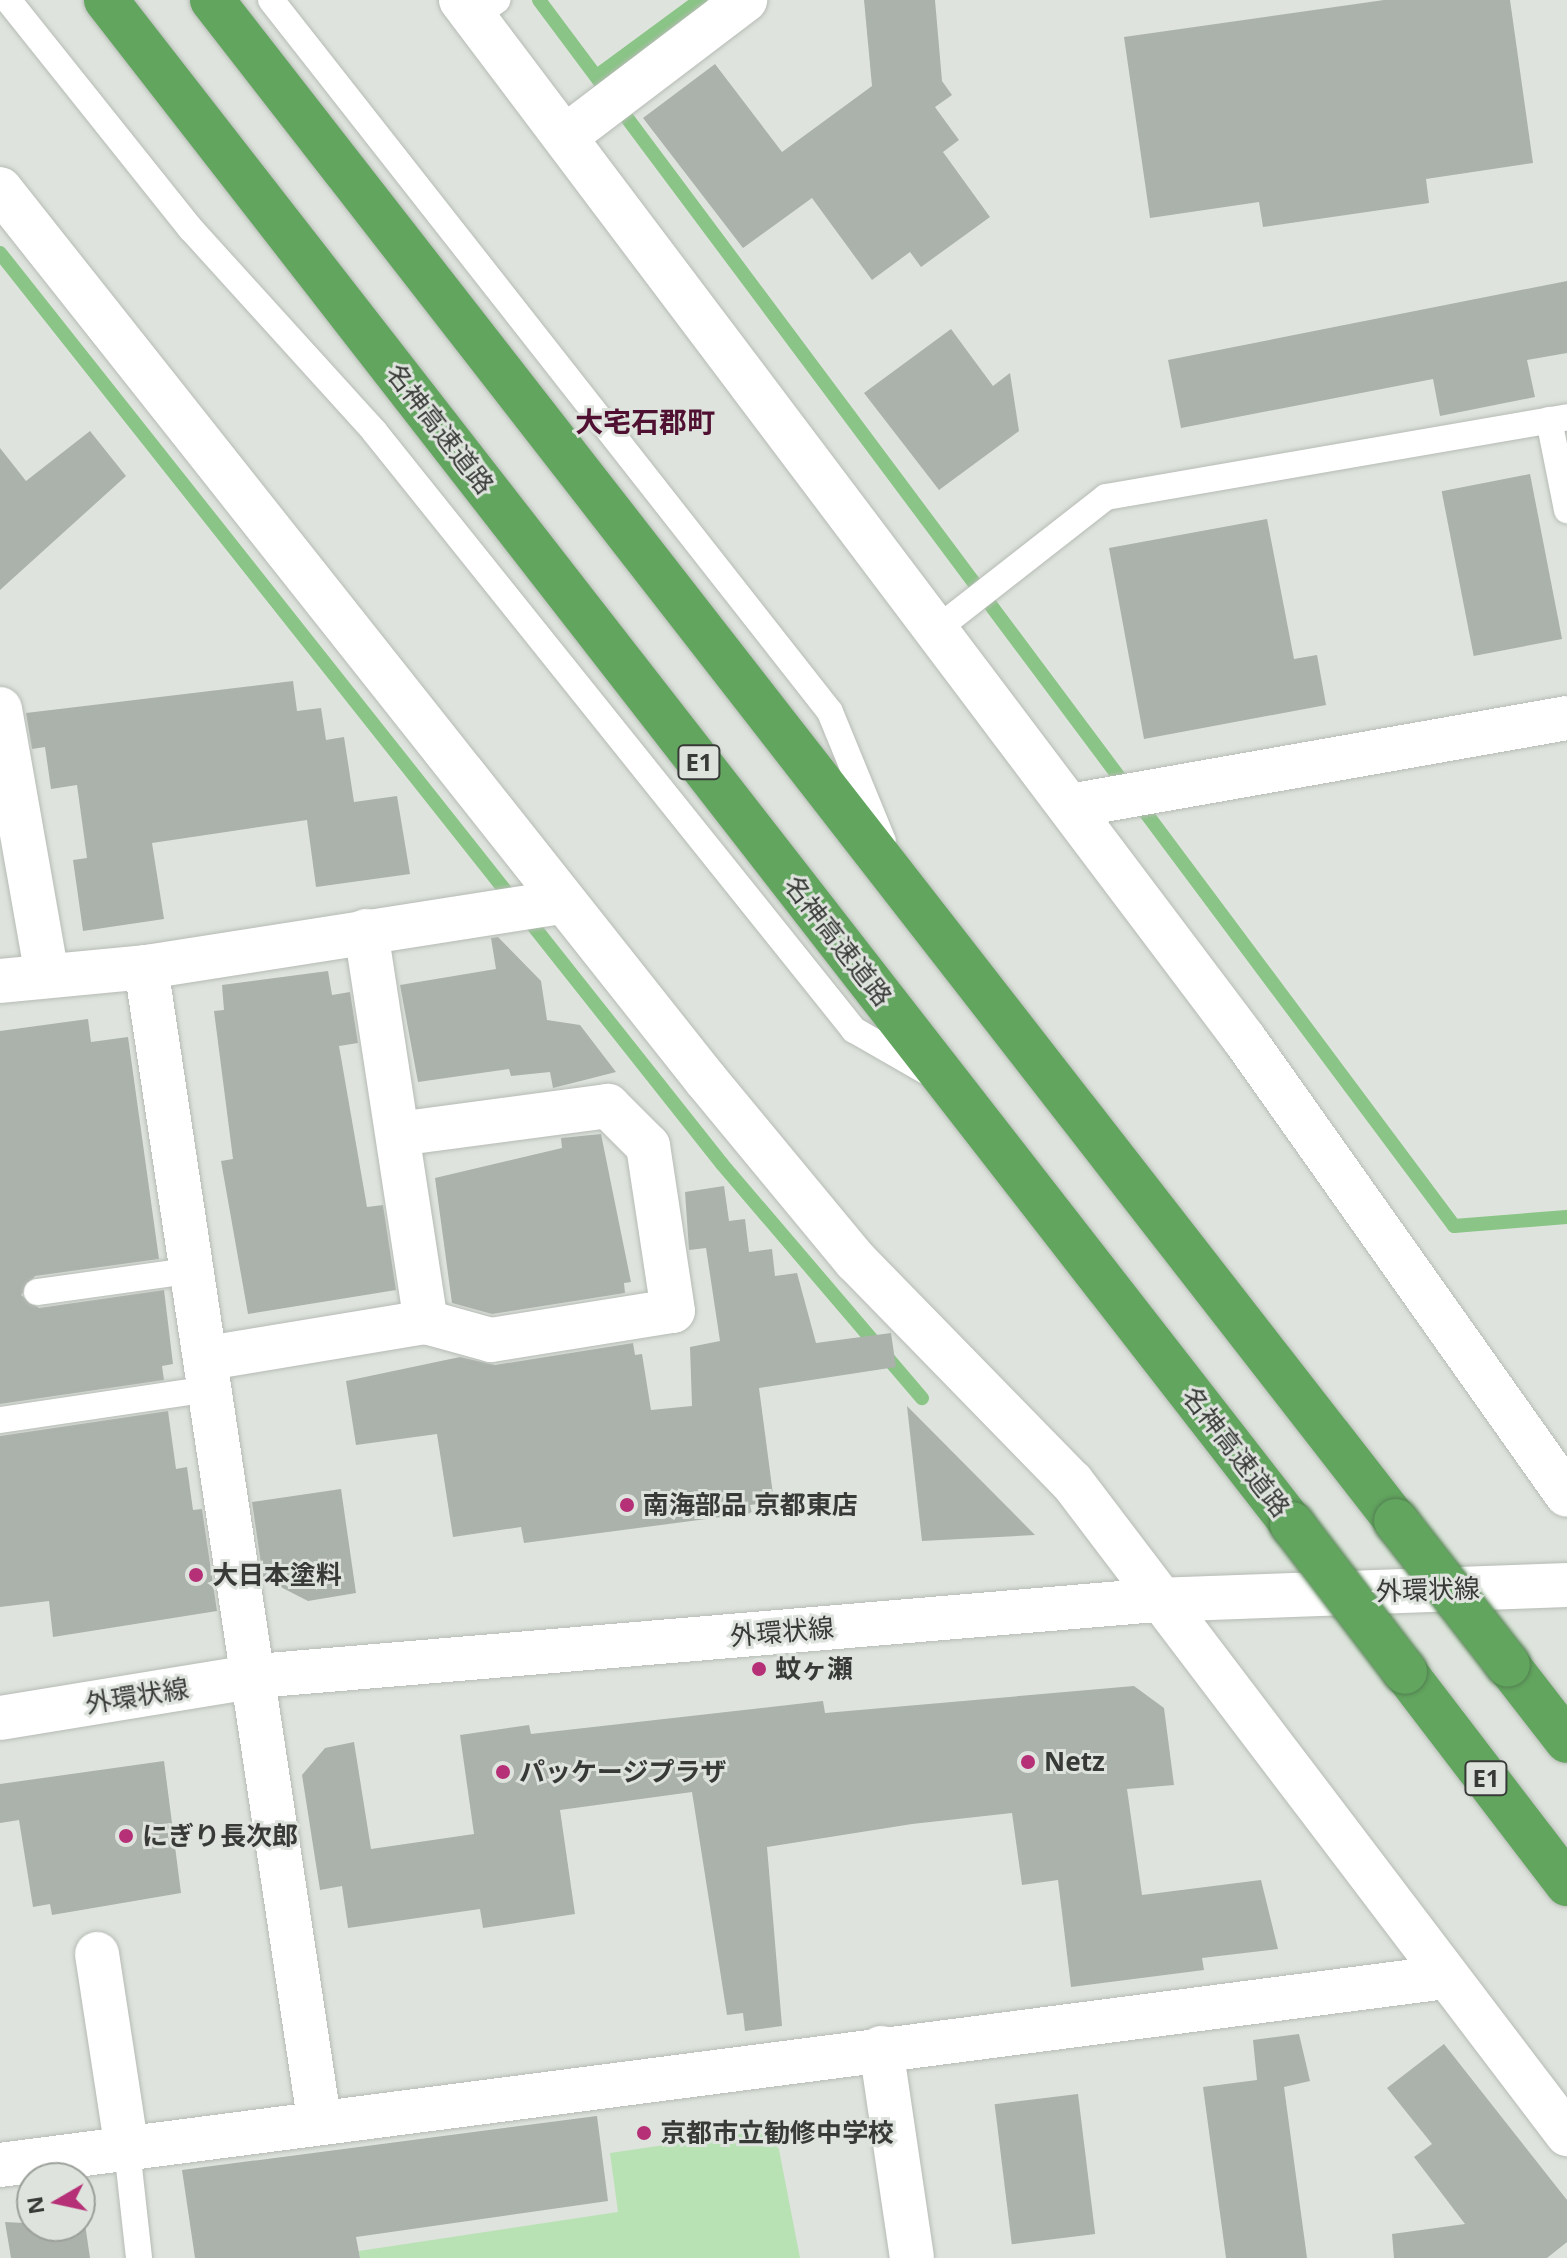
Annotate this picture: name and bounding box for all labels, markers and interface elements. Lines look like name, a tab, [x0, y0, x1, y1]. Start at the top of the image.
street label: 名神高速道路	[380, 358, 500, 500]
district label: 大宅石郡町	[575, 404, 715, 438]
road number: E1	[677, 742, 721, 782]
street label: 名神高速道路	[778, 870, 898, 1012]
street label: 名神高速道路	[1176, 1381, 1296, 1523]
place label: 南海部品 京都東店	[643, 1489, 858, 1521]
marker: 南海部品 京都東店	[618, 1496, 636, 1514]
place label: 大日本塗料	[212, 1559, 342, 1591]
marker: 大日本塗料	[187, 1566, 205, 1584]
street label: 外環状線	[1375, 1573, 1481, 1607]
street label: 外環状線	[729, 1612, 835, 1652]
place label: 蚊ヶ瀬	[775, 1653, 853, 1685]
marker: 蚊ヶ瀬	[750, 1660, 768, 1678]
street label: 外環状線	[83, 1672, 191, 1720]
place label: Netz	[1044, 1746, 1105, 1778]
marker: Netz	[1019, 1753, 1037, 1771]
place label: パッケージプラザ	[519, 1756, 727, 1788]
road number: E1	[1464, 1758, 1508, 1798]
marker: パッケージプラザ	[494, 1763, 512, 1781]
place label: にぎり長次郎	[142, 1820, 298, 1852]
marker: にぎり長次郎	[117, 1827, 135, 1845]
place label: 京都市立勧修中学校	[660, 2117, 894, 2149]
marker: 京都市立勧修中学校	[635, 2124, 653, 2142]
north arrow	[16, 2162, 96, 2242]
text: N	[18, 2194, 50, 2217]

